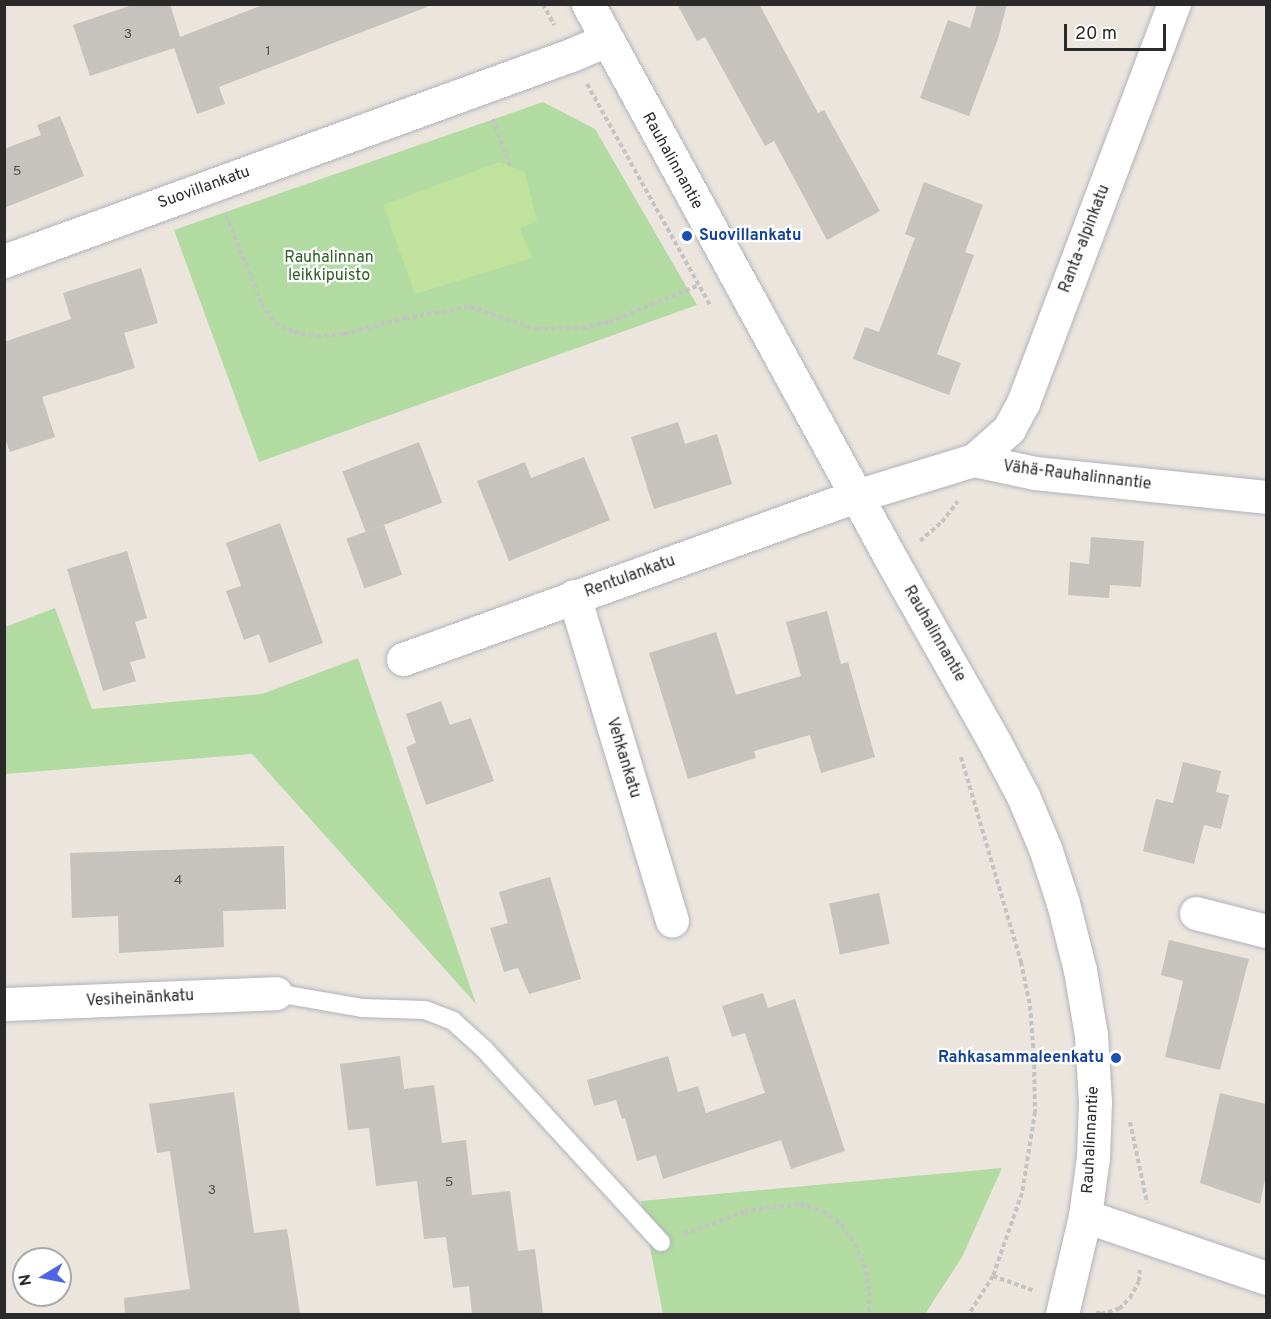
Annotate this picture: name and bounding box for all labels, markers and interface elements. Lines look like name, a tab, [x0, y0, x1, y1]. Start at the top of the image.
scale bar	[1067, 12, 1169, 50]
text: 20 m	[1075, 23, 1117, 46]
house number: 3	[124, 27, 132, 43]
house number: 1	[265, 44, 271, 60]
street label: Rauhalinnantie	[637, 109, 707, 213]
street label: Suovillankatu	[155, 162, 253, 214]
house number: 5	[13, 164, 21, 180]
street label: Ranta-alpinkatu	[1056, 182, 1114, 296]
place label: Suovillankatu	[699, 226, 802, 246]
marker: Suovillankatu	[680, 229, 694, 243]
park label: Rauhalinnan leikkipuisto	[284, 248, 374, 286]
street label: Vähä-Rauhalinnantie	[1002, 457, 1152, 495]
street label: Rentulankatu	[582, 552, 678, 602]
street label: Rauhalinnantie	[899, 583, 969, 685]
street label: Vehkankatu	[602, 715, 644, 801]
house number: 4	[174, 873, 182, 889]
street label: Vesiheinänkatu	[85, 987, 195, 1011]
place label: Rahkasammaleenkatu	[938, 1048, 1104, 1068]
marker: Rahkasammaleenkatu	[1109, 1051, 1123, 1065]
street label: Rauhalinnantie	[1079, 1086, 1103, 1194]
house number: 5	[445, 1175, 453, 1191]
house number: 3	[208, 1183, 216, 1199]
north arrow	[12, 1247, 72, 1307]
text: N	[15, 1272, 37, 1287]

